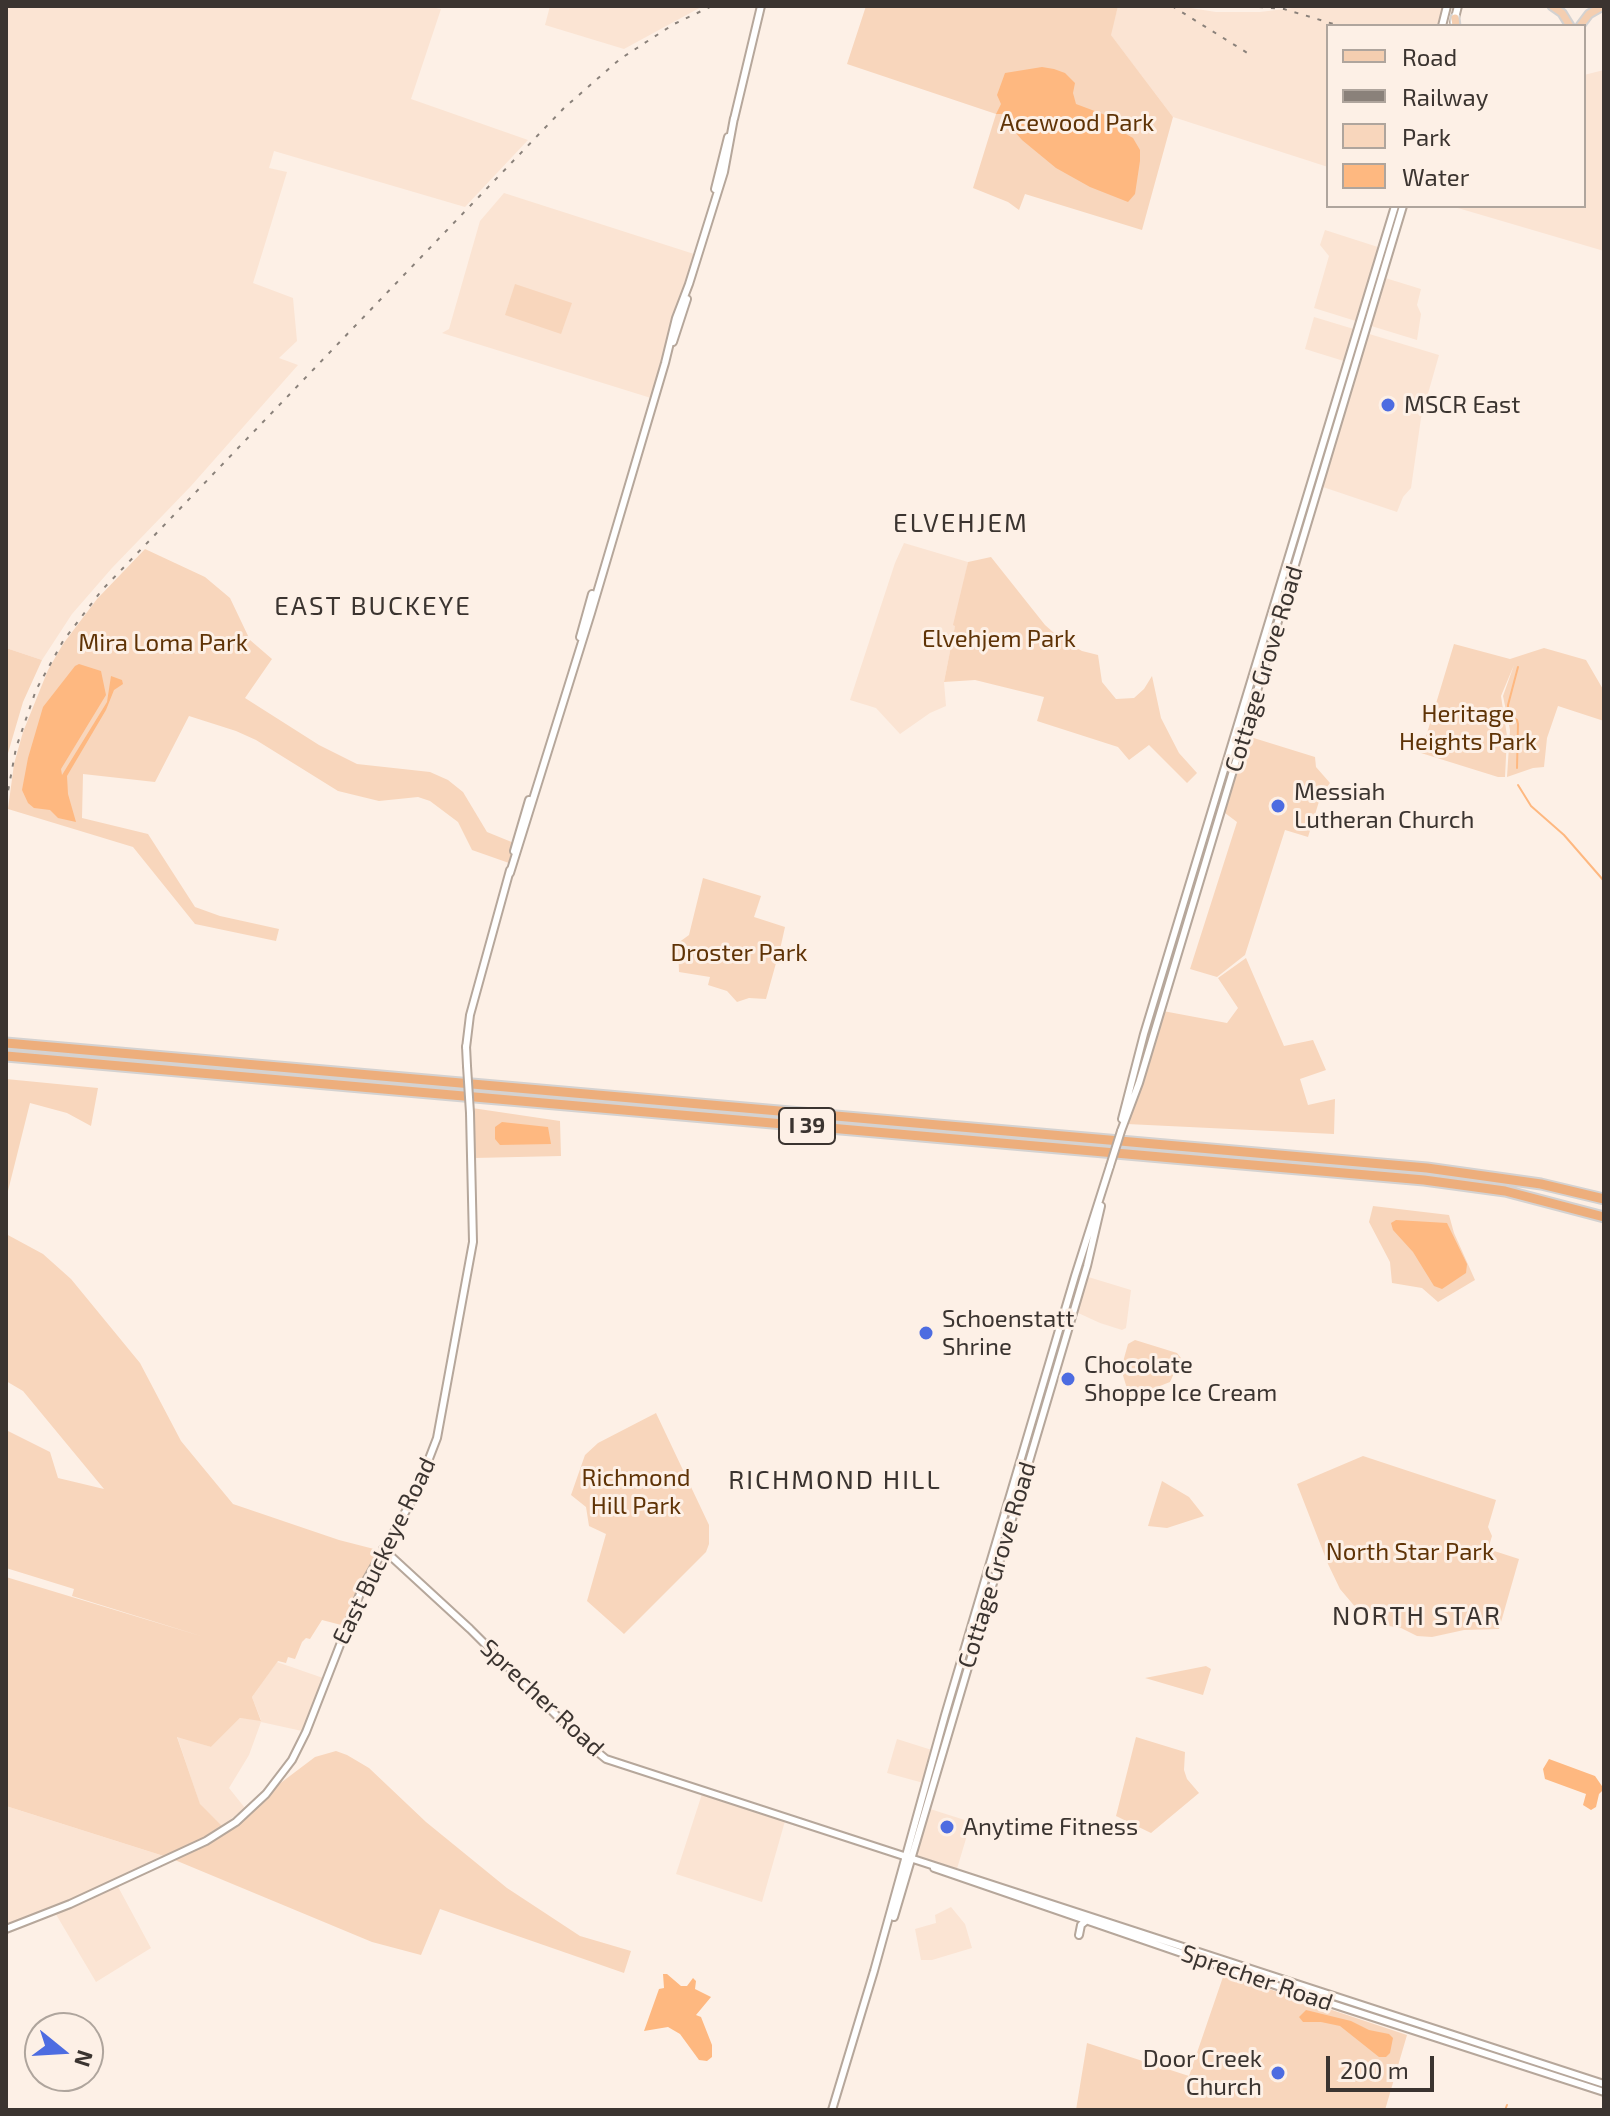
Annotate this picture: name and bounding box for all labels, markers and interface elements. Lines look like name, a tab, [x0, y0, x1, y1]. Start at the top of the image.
legend	[1326, 24, 1586, 208]
text: Road	[1402, 42, 1457, 71]
text: Railway	[1402, 82, 1488, 111]
park label: Acewood Park	[1000, 109, 1154, 137]
text: Park	[1402, 122, 1451, 151]
text: Water	[1402, 162, 1469, 191]
place label: MSCR East	[1404, 391, 1520, 419]
marker: MSCR East	[1379, 396, 1397, 414]
district label: ELVEHJEM	[893, 507, 1029, 539]
street label: Cottage Grove Road	[1219, 562, 1309, 776]
district label: EAST BUCKEYE	[274, 590, 472, 622]
park label: Elvehjem Park	[922, 625, 1076, 653]
park label: Mira Loma Park	[78, 629, 248, 657]
park label: Heritage Heights Park	[1399, 700, 1537, 756]
place label: Messiah Lutheran Church	[1294, 778, 1474, 834]
marker: Messiah Lutheran Church	[1269, 797, 1287, 815]
park label: Droster Park	[670, 939, 808, 967]
road number: I 39	[779, 1108, 835, 1144]
place label: Schoenstatt Shrine	[942, 1305, 1074, 1361]
marker: Schoenstatt Shrine	[917, 1324, 935, 1342]
place label: Chocolate Shoppe Ice Cream	[1084, 1351, 1277, 1407]
marker: Chocolate Shoppe Ice Cream	[1059, 1370, 1077, 1388]
street label: East Buckeye Road	[326, 1453, 442, 1649]
street label: Cottage Grove Road	[952, 1458, 1042, 1672]
park label: Richmond Hill Park	[582, 1464, 690, 1520]
district label: RICHMOND HILL	[728, 1464, 942, 1496]
park label: North Star Park	[1326, 1538, 1494, 1566]
district label: NORTH STAR	[1332, 1600, 1502, 1632]
street label: Sprecher Road	[474, 1633, 610, 1763]
place label: Anytime Fitness	[963, 1813, 1138, 1841]
marker: Anytime Fitness	[938, 1818, 956, 1836]
street label: Sprecher Road	[1177, 1939, 1337, 2017]
north arrow	[24, 2012, 104, 2092]
scale bar	[1330, 2040, 1438, 2090]
place label: Door Creek Church	[1143, 2045, 1262, 2101]
text: N	[70, 2047, 100, 2070]
text: 200 m	[1340, 2055, 1409, 2084]
marker: Door Creek Church	[1269, 2064, 1287, 2082]

